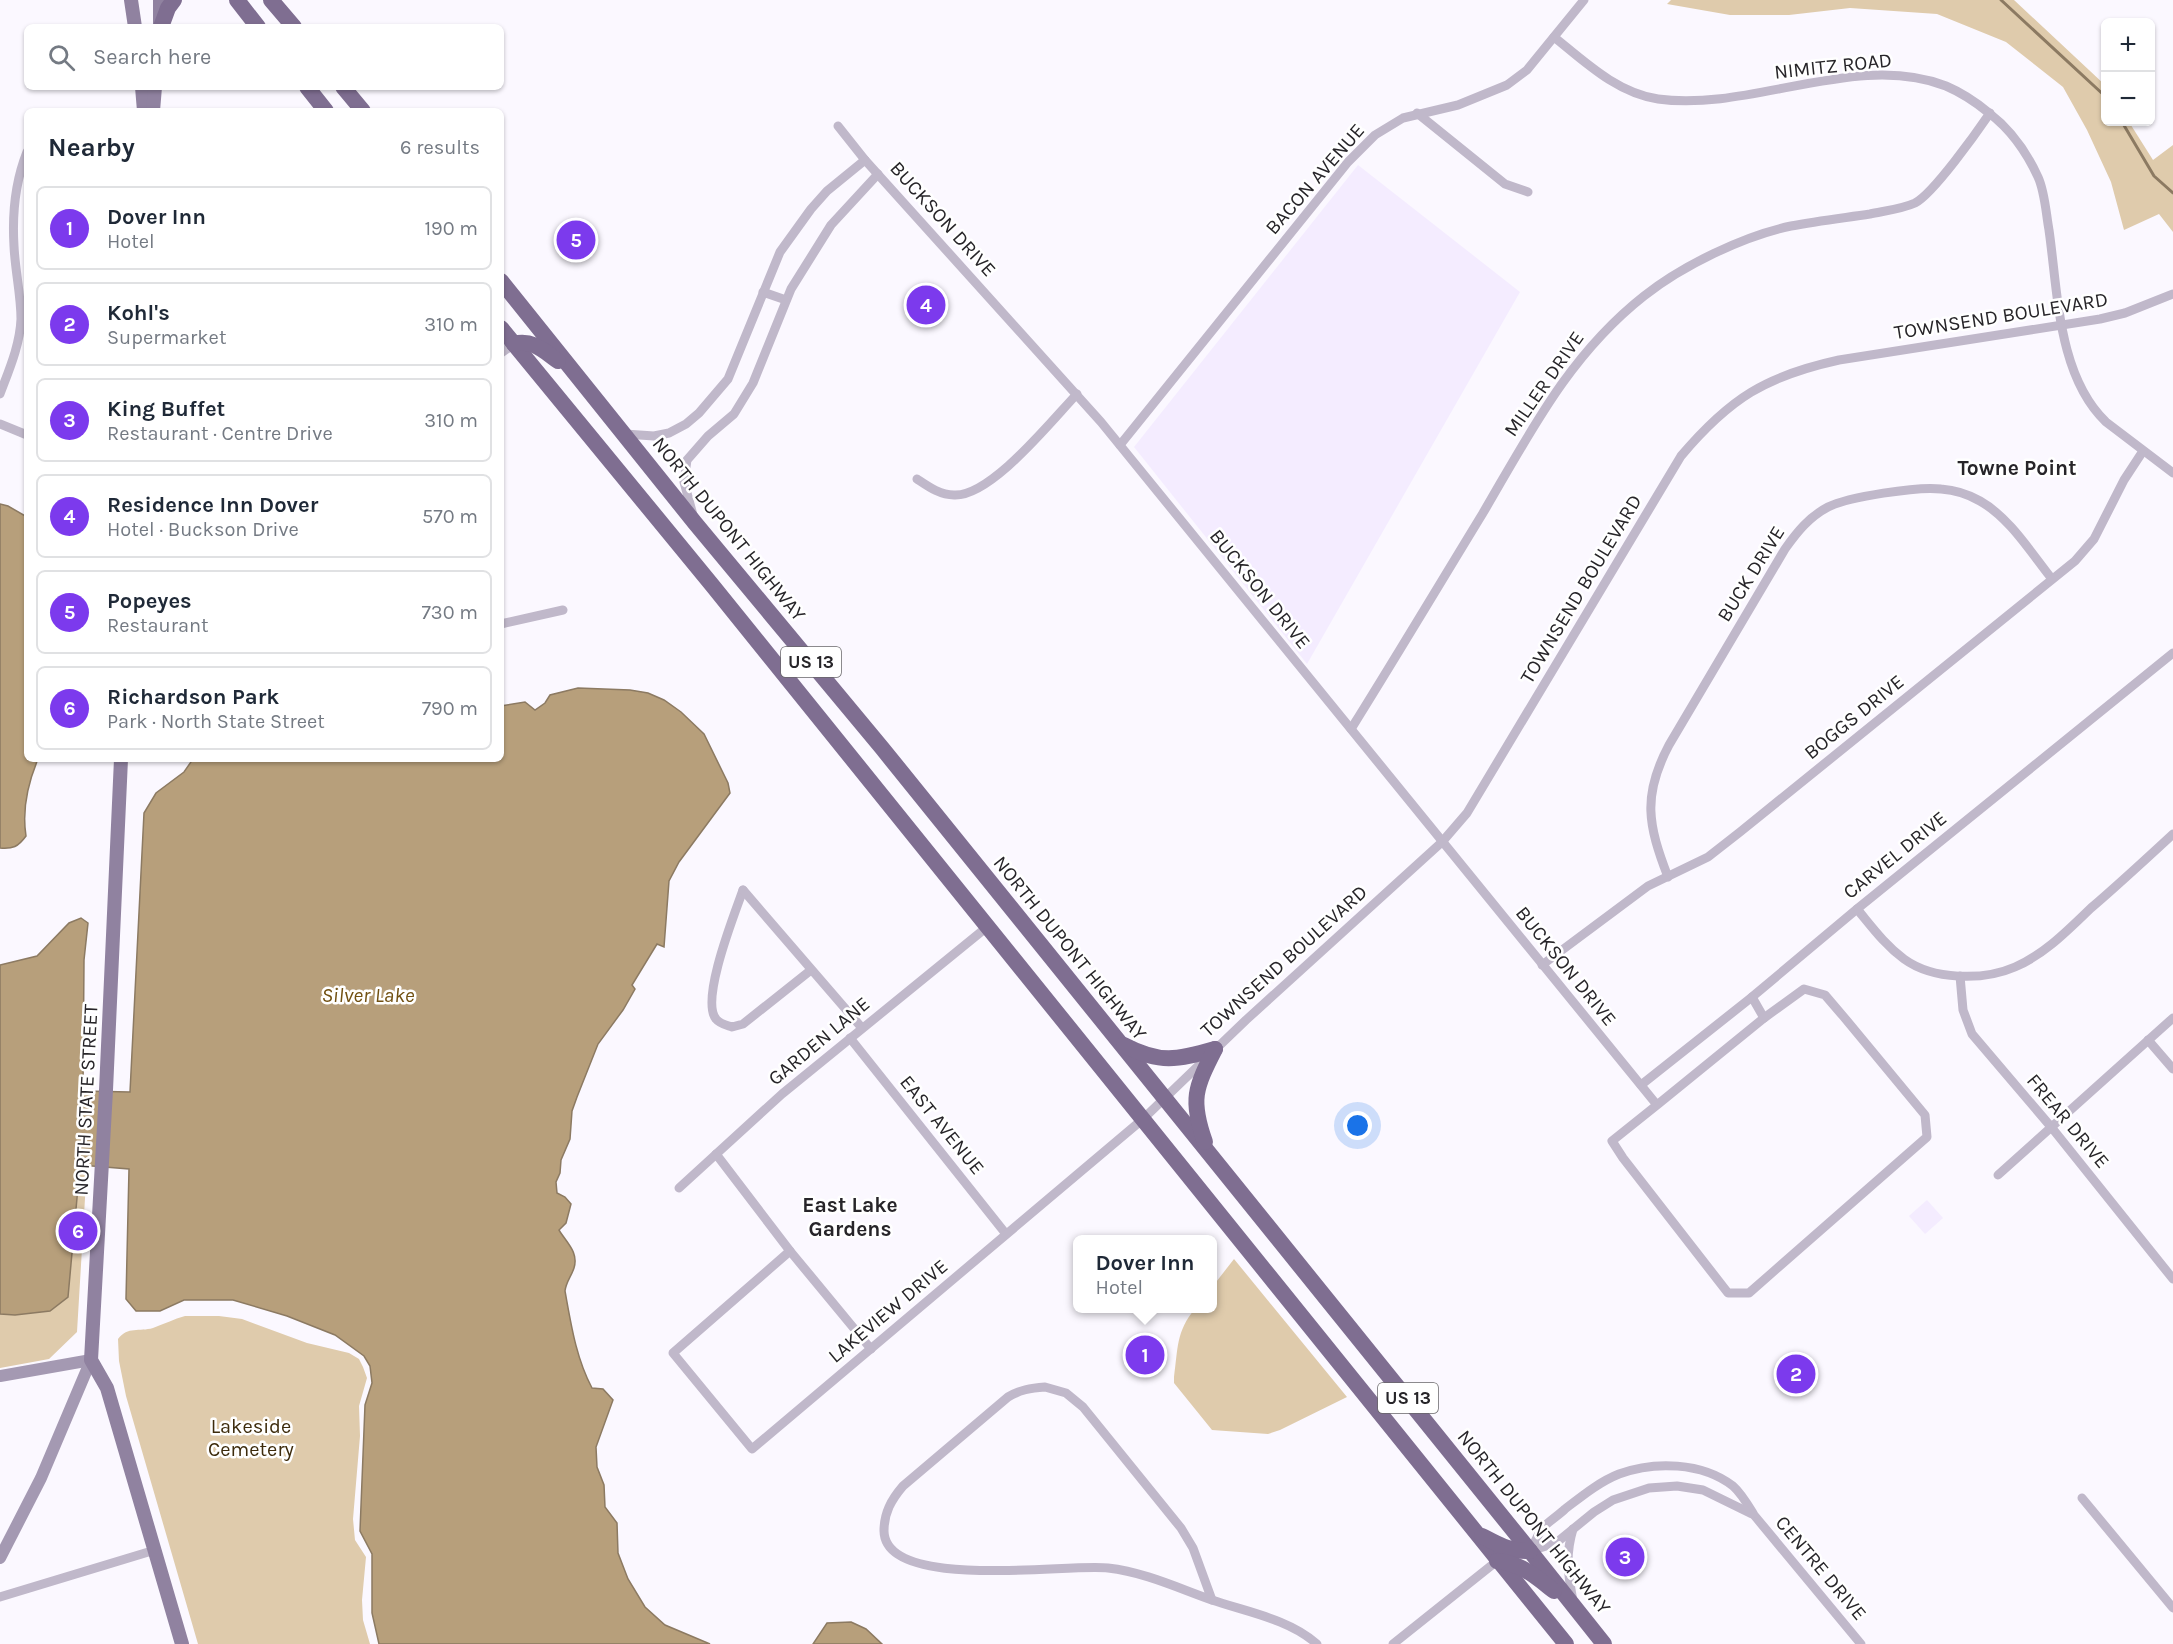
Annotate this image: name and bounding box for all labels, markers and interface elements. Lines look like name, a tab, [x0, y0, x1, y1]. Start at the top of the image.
map controls	[2101, 18, 2155, 126]
button: +	[2101, 18, 2155, 72]
search box	[24, 24, 504, 90]
icon: search	[45, 41, 78, 74]
text: Search here	[93, 44, 211, 70]
street label: NIMITZ ROAD	[1773, 48, 1893, 84]
button: −	[2101, 72, 2155, 126]
street label: BACON AVENUE	[1261, 119, 1369, 239]
text: Nearby	[48, 132, 135, 163]
text: 6 results	[400, 136, 480, 159]
street label: BUCKSON DRIVE	[885, 157, 1001, 281]
text: Dover Inn	[107, 204, 206, 230]
text: 1	[66, 217, 73, 240]
text: 190 m	[424, 217, 478, 240]
pin: 5	[556, 218, 596, 262]
text: Hotel	[107, 230, 155, 253]
pin: 4	[906, 282, 946, 328]
street label: TOWNSEND BOULEVARD	[1893, 288, 2109, 344]
text: Kohl's	[107, 300, 170, 326]
text: 2	[63, 313, 76, 336]
text: 310 m	[424, 313, 478, 336]
text: Supermarket	[107, 326, 226, 349]
street label: MILLER DRIVE	[1499, 327, 1589, 441]
text: King Buffet	[107, 396, 225, 422]
text: 3	[63, 409, 76, 432]
text: 310 m	[424, 409, 478, 432]
text: Restaurant · Centre Drive	[107, 422, 333, 445]
street label: NORTH DUPONT HIGHWAY	[648, 432, 810, 626]
district label: Towne Point	[1958, 456, 2076, 480]
street label: TOWNSEND BOULEVARD	[1516, 491, 1646, 687]
text: Residence Inn Dover	[107, 492, 318, 518]
text: 4	[64, 505, 75, 528]
text: 570 m	[422, 505, 478, 528]
text: Hotel · Buckson Drive	[107, 518, 299, 541]
street label: BUCK DRIVE	[1713, 522, 1789, 626]
street label: BUCKSON DRIVE	[1205, 525, 1315, 653]
text: Popeyes	[107, 588, 192, 614]
text: 5	[64, 601, 75, 624]
text: 730 m	[421, 601, 478, 624]
text: Restaurant	[107, 614, 209, 637]
road number: US 13	[781, 647, 841, 677]
street label: BOGGS DRIVE	[1800, 670, 1908, 764]
text: Richardson Park	[107, 684, 279, 710]
text: 6	[63, 697, 76, 720]
text: 790 m	[422, 697, 478, 720]
text: Park · North State Street	[107, 710, 325, 733]
street label: CARVEL DRIVE	[1839, 806, 1951, 904]
street label: NORTH DUPONT HIGHWAY	[989, 851, 1151, 1045]
street label: TOWNSEND BOULEVARD	[1196, 880, 1372, 1042]
street label: BUCKSON DRIVE	[1511, 902, 1621, 1030]
water label: Silver Lake	[321, 983, 415, 1007]
street label: GARDEN LANE	[764, 992, 874, 1090]
street label: NORTH STATE STREET	[69, 1004, 103, 1196]
street label: FREAR DRIVE	[2022, 1069, 2114, 1173]
street label: EAST AVENUE	[895, 1071, 989, 1179]
your location	[1343, 1111, 1372, 1140]
district label: East Lake Gardens	[802, 1193, 898, 1241]
pin: 6	[58, 1208, 98, 1254]
popup	[1073, 1235, 1217, 1313]
text: Dover Inn	[1096, 1250, 1194, 1276]
street label: LAKEVIEW DRIVE	[824, 1254, 952, 1368]
text: Hotel	[1096, 1276, 1143, 1299]
pin: 1	[1126, 1332, 1164, 1378]
pin: 2	[1776, 1352, 1816, 1396]
road number: US 13	[1378, 1383, 1438, 1413]
park label: Lakeside Cemetery	[208, 1415, 294, 1461]
street label: NORTH DUPONT HIGHWAY	[1453, 1425, 1615, 1619]
street label: CENTRE DRIVE	[1771, 1511, 1871, 1625]
pin: 3	[1606, 1534, 1644, 1580]

